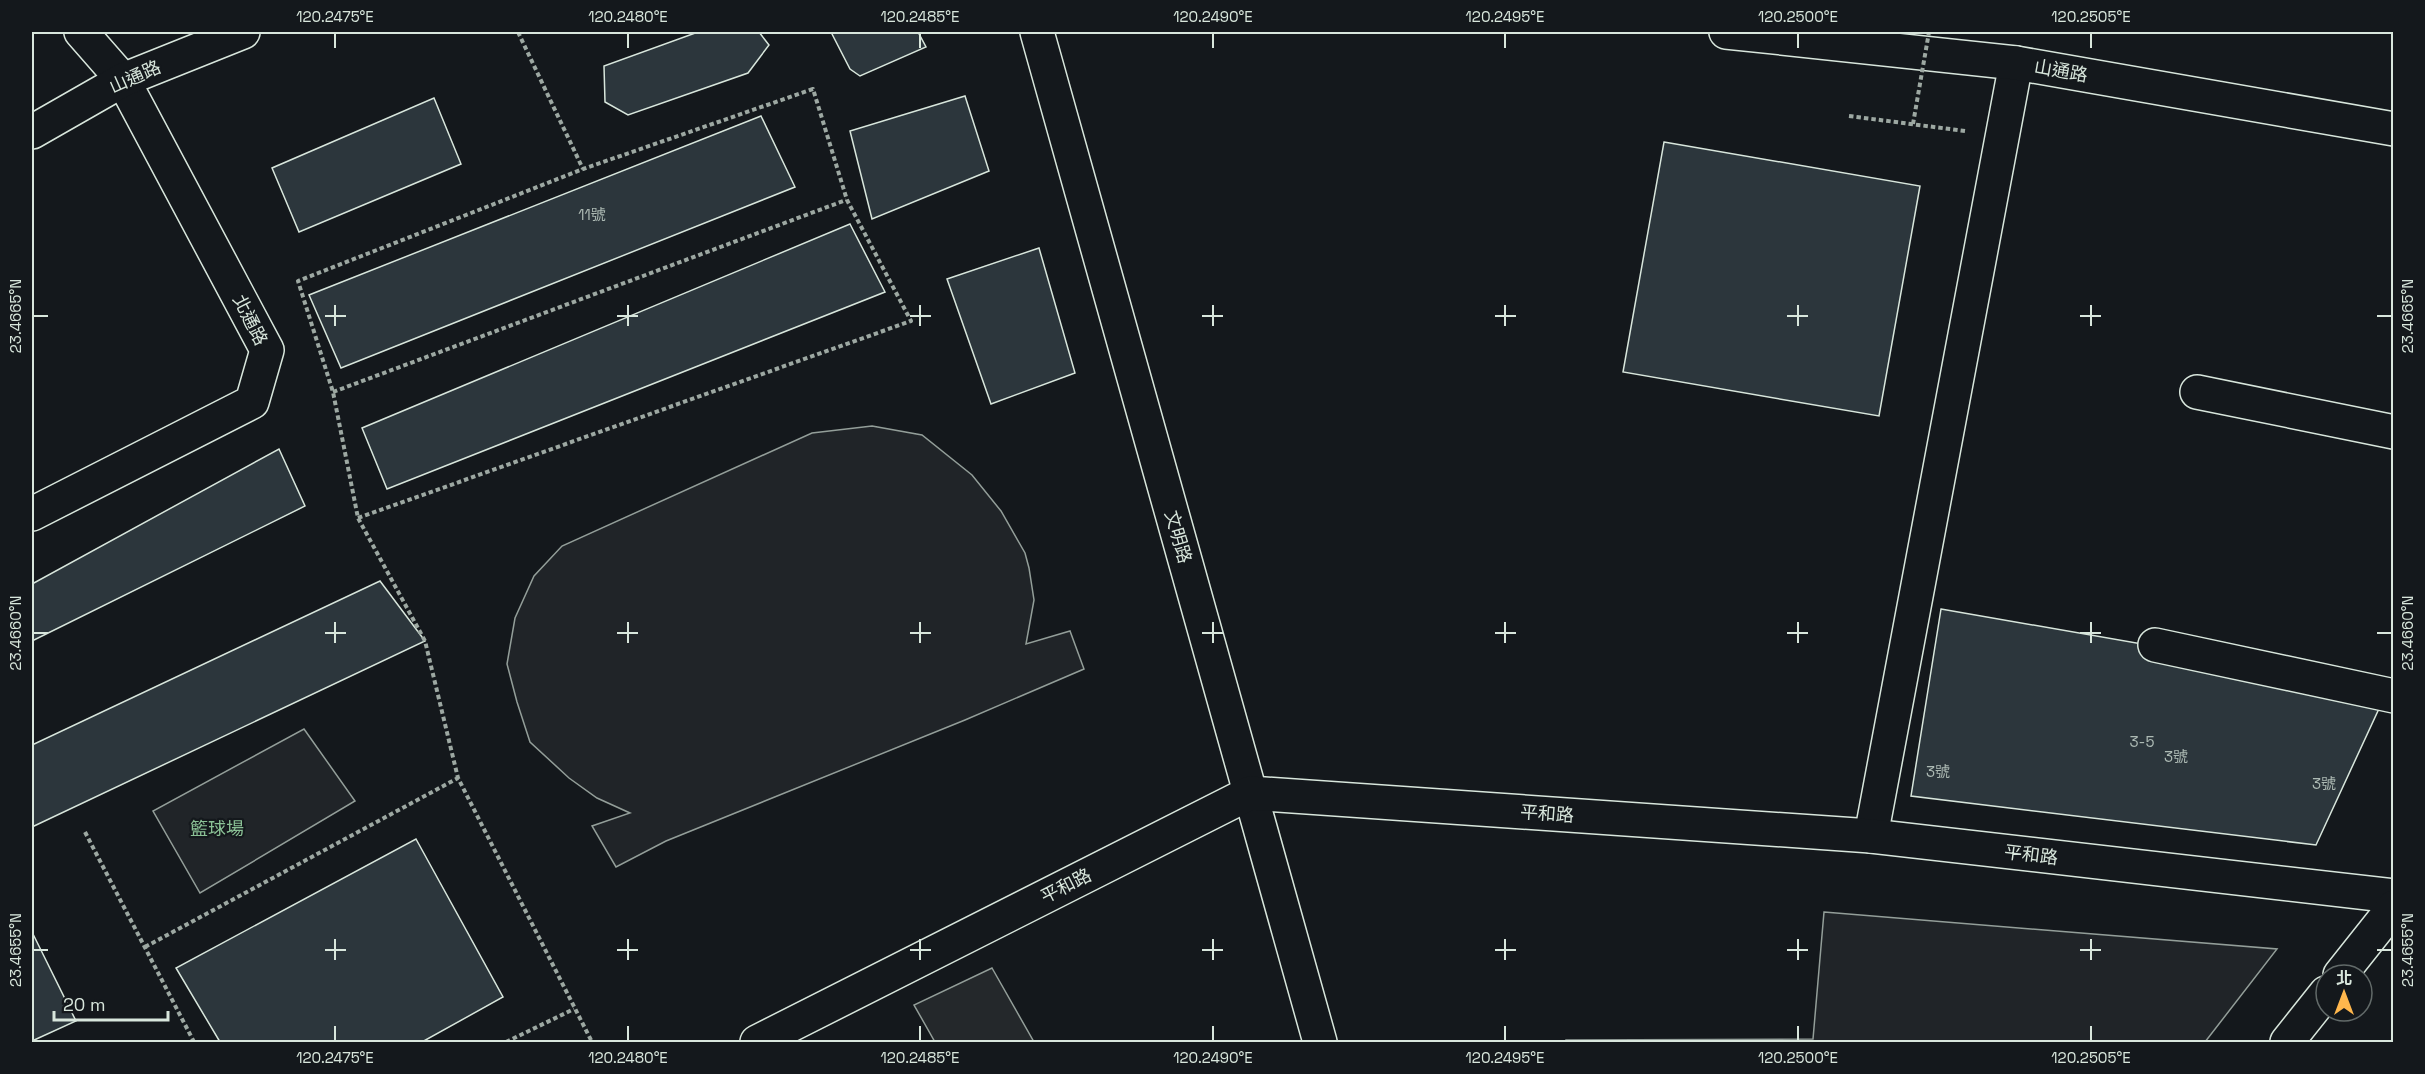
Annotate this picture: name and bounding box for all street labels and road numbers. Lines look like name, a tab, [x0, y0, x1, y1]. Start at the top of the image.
street label: 山通路	[2033, 54, 2090, 87]
street label: 山通路	[105, 55, 164, 98]
street label: 北通路	[228, 290, 273, 349]
street label: 文明路	[1160, 508, 1197, 566]
street label: 平和路	[1519, 800, 1575, 827]
street label: 平和路	[2003, 840, 2059, 869]
street label: 平和路	[1036, 863, 1095, 908]

